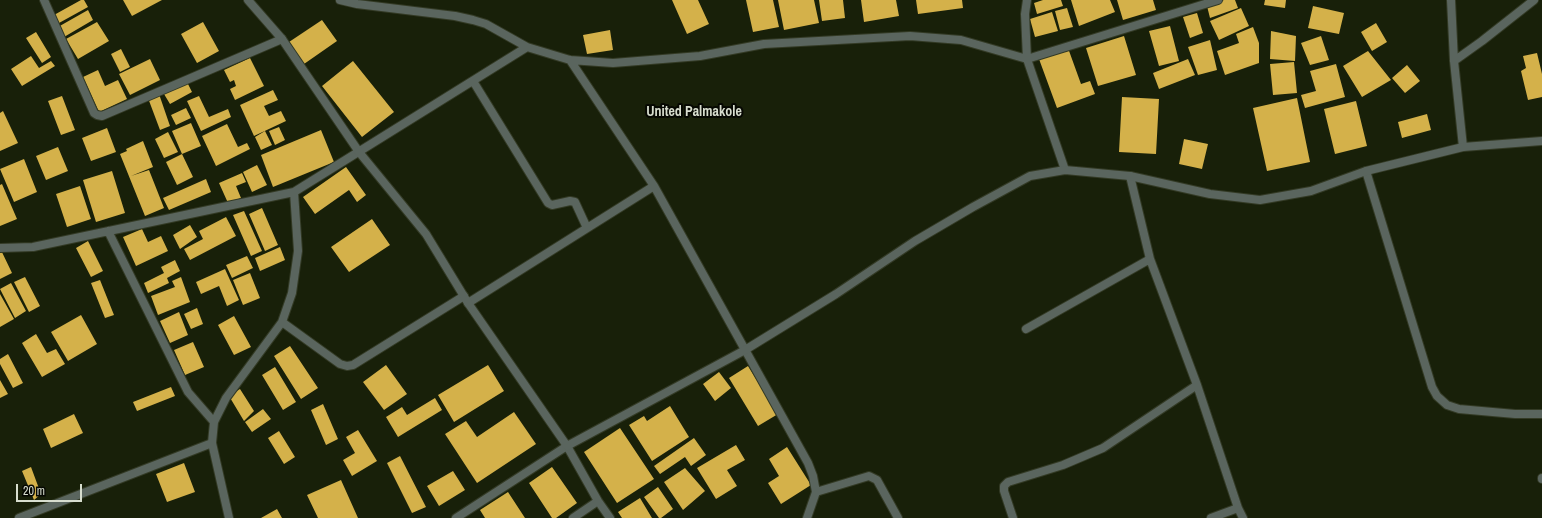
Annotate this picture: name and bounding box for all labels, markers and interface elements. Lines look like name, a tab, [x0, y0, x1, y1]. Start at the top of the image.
district label: United Palmakole	[646, 104, 742, 120]
scale bar	[18, 476, 84, 502]
text: 20 m	[23, 483, 45, 499]

